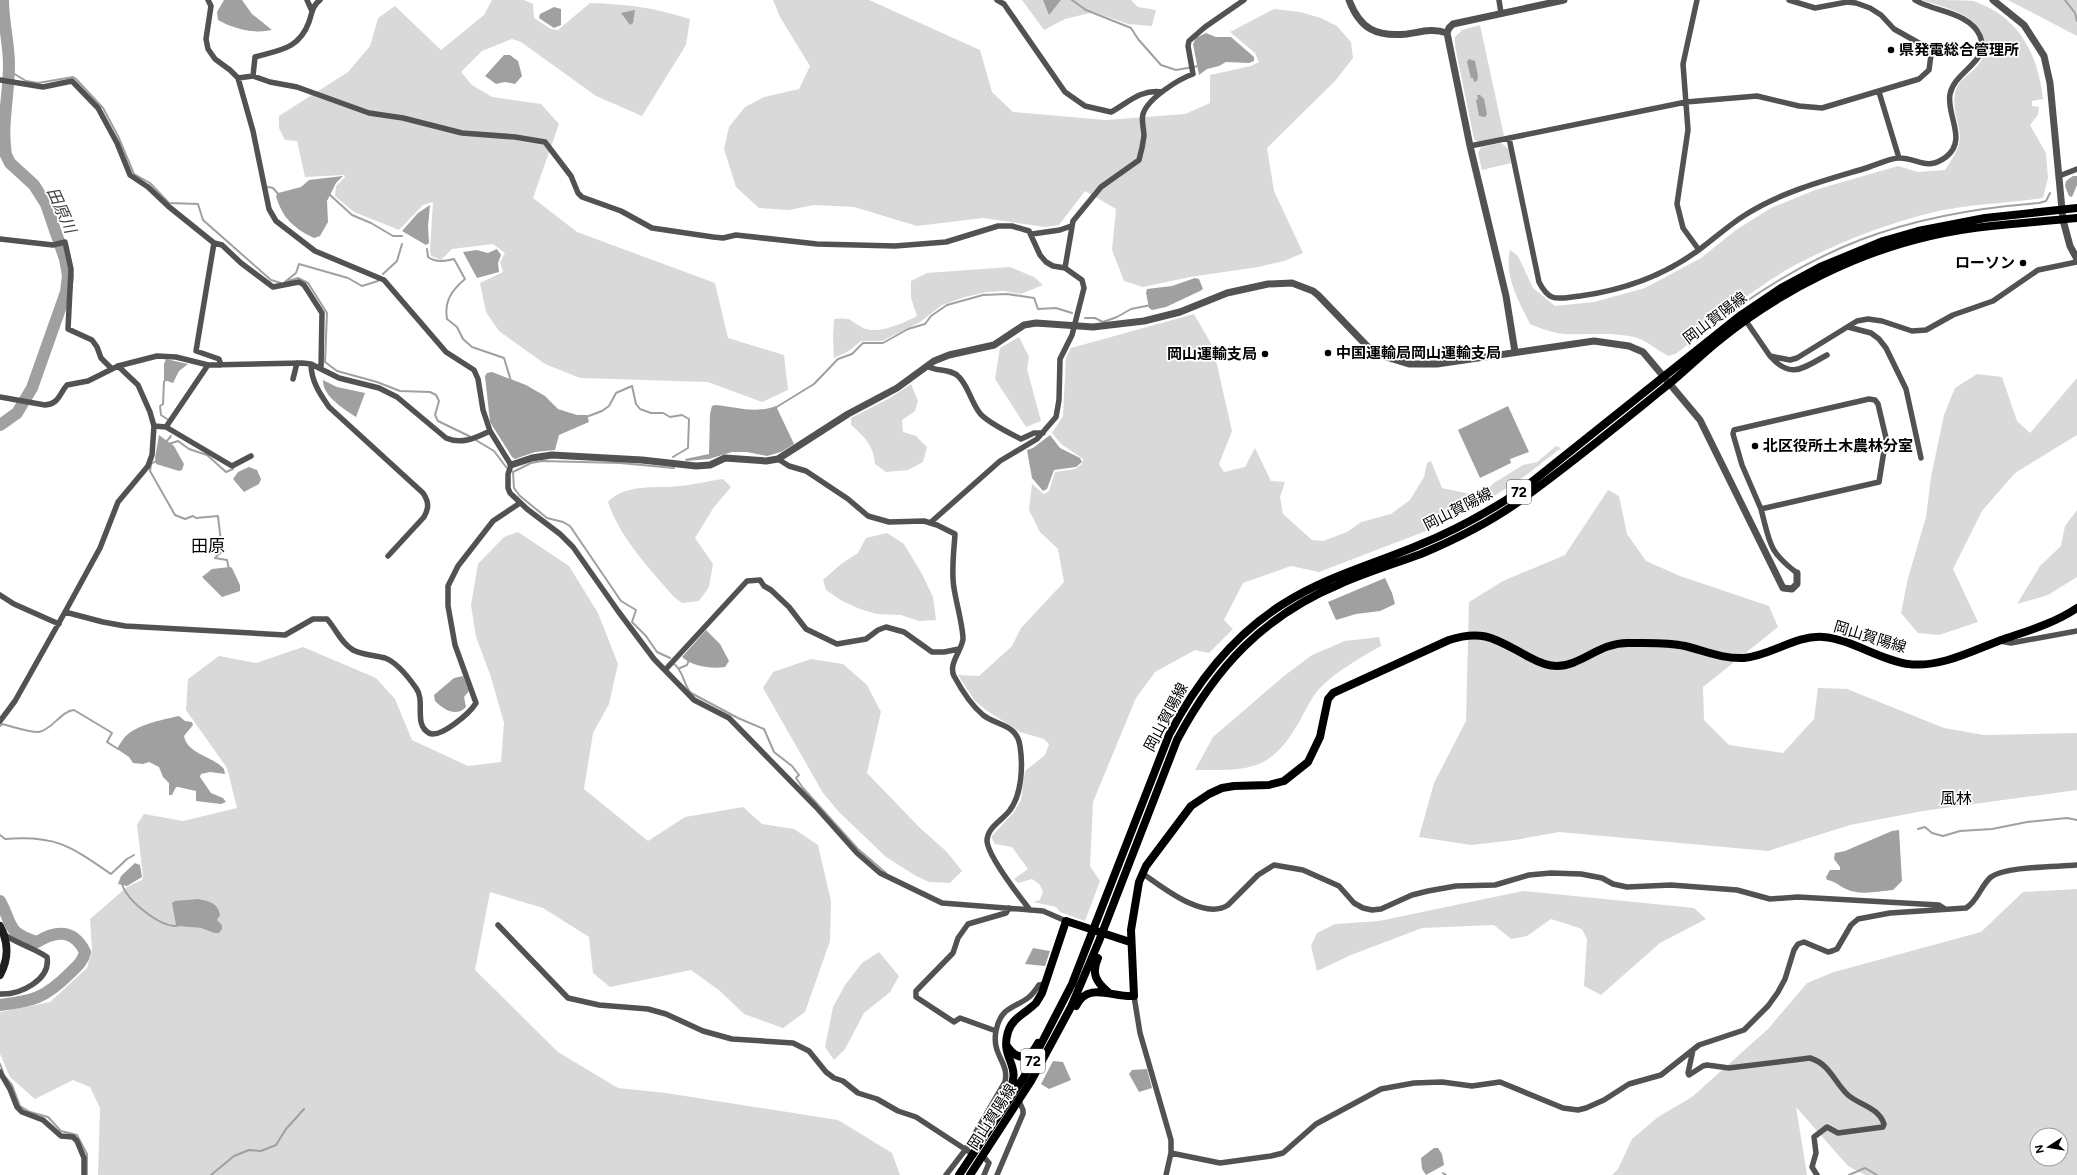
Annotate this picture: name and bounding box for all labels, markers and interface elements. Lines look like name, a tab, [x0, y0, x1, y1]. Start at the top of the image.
place label: 県発電総合管理所	[1899, 41, 2019, 59]
marker: 県発電総合管理所	[1886, 45, 1896, 55]
water label: 田原川	[43, 184, 81, 238]
place label: ローソン	[1955, 254, 2015, 272]
marker: ローソン	[2018, 258, 2028, 268]
street label: 岡山賀陽線	[1680, 288, 1750, 348]
place label: 中国運輸局岡山運輸支局	[1336, 344, 1501, 362]
place label: 岡山運輸支局	[1167, 345, 1257, 363]
marker: 中国運輸局岡山運輸支局	[1323, 348, 1333, 358]
marker: 岡山運輸支局	[1260, 349, 1270, 359]
place label: 北区役所土木農林分室	[1763, 437, 1913, 455]
marker: 北区役所土木農林分室	[1750, 441, 1760, 451]
road number: 72	[1507, 480, 1531, 504]
street label: 岡山賀陽線	[1420, 484, 1496, 534]
district label: 田原	[191, 536, 225, 556]
street label: 岡山賀陽線	[1831, 617, 1909, 657]
street label: 岡山賀陽線	[1140, 680, 1192, 754]
district label: 風林	[1940, 789, 1972, 808]
road number: 72	[1021, 1049, 1045, 1073]
street label: 岡山賀陽線	[964, 1081, 1020, 1153]
north arrow	[2029, 1127, 2069, 1167]
text: N	[2032, 1143, 2047, 1154]

